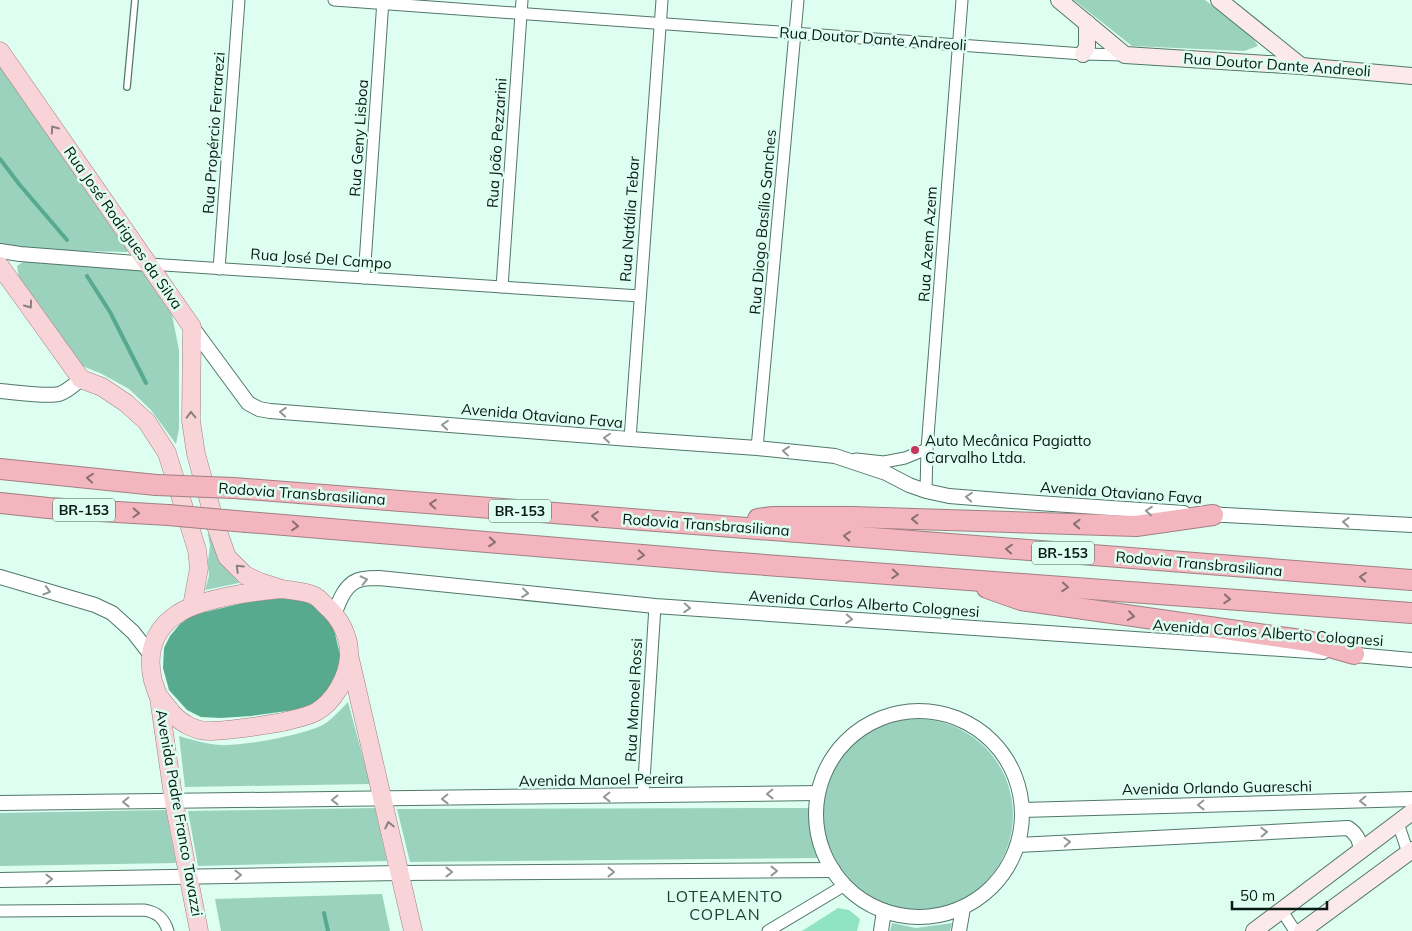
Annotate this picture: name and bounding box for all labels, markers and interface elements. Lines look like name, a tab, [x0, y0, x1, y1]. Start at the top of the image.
street label: Rua Doutor Dante Andreoli	[779, 22, 967, 55]
street label: Rua Doutor Dante Andreoli	[1183, 48, 1371, 81]
street label: Rua Propércio Ferrarezi	[198, 51, 229, 215]
street label: Rua João Pezzarini	[482, 77, 511, 209]
street label: Rua Geny Lisboa	[345, 79, 372, 197]
one-way arrow	[51, 125, 60, 134]
street label: Rua Diogo Basílio Sanches	[745, 129, 780, 315]
street label: Rua José Rodrigues da Silva	[60, 143, 187, 313]
street label: Rua Natália Tebar	[616, 155, 643, 282]
street label: Rua Azem Azem	[914, 186, 941, 302]
street label: Rua José Del Campo	[250, 244, 392, 273]
one-way arrow	[22, 300, 32, 309]
street label: Avenida Otaviano Fava	[460, 399, 624, 432]
one-way arrow	[279, 407, 287, 418]
one-way arrow	[186, 411, 197, 419]
one-way arrow	[441, 419, 449, 430]
place label: Auto Mecânica Pagiatto Carvalho Ltda.	[925, 431, 1091, 467]
one-way arrow	[603, 432, 611, 443]
marker: Auto Mecânica Pagiatto Carvalho Ltda.	[909, 444, 921, 456]
one-way arrow	[782, 446, 790, 457]
one-way arrow	[86, 473, 94, 484]
street label: Avenida Otaviano Fava	[1039, 477, 1203, 508]
street label: Rodovia Transbrasiliana	[218, 478, 386, 509]
one-way arrow	[965, 492, 973, 503]
road number: BR-153	[53, 498, 115, 522]
one-way arrow	[429, 499, 437, 510]
road number: BR-153	[489, 500, 551, 522]
one-way arrow	[1144, 505, 1152, 516]
one-way arrow	[132, 508, 140, 519]
street label: Rodovia Transbrasiliana	[622, 509, 790, 540]
one-way arrow	[591, 511, 599, 522]
one-way arrow	[911, 514, 918, 524]
one-way arrow	[1342, 516, 1350, 527]
one-way arrow	[1073, 519, 1081, 530]
one-way arrow	[292, 521, 300, 532]
one-way arrow	[843, 531, 851, 542]
one-way arrow	[489, 537, 497, 548]
road number: BR-153	[1032, 542, 1094, 564]
one-way arrow	[1005, 543, 1013, 554]
street label: Rodovia Transbrasiliana	[1115, 547, 1283, 580]
one-way arrow	[637, 549, 645, 560]
one-way arrow	[235, 565, 244, 574]
one-way arrow	[892, 569, 900, 580]
one-way arrow	[1359, 571, 1367, 582]
one-way arrow	[359, 575, 368, 586]
one-way arrow	[1062, 582, 1070, 593]
one-way arrow	[42, 585, 50, 595]
street label: Avenida Carlos Alberto Colognesi	[748, 586, 980, 621]
one-way arrow	[521, 587, 529, 598]
one-way arrow	[1224, 594, 1232, 605]
one-way arrow	[683, 603, 691, 614]
one-way arrow	[1127, 610, 1135, 620]
one-way arrow	[845, 614, 853, 625]
street label: Avenida Carlos Alberto Colognesi	[1152, 615, 1384, 650]
street label: Rua Manoel Rossi	[621, 638, 646, 762]
street label: Avenida Padre Franco Tavazzi	[152, 708, 207, 918]
street label: Avenida Manoel Pereira	[518, 769, 684, 790]
street label: Avenida Orlando Guareschi	[1122, 776, 1312, 799]
one-way arrow	[765, 789, 773, 799]
one-way arrow	[603, 792, 610, 802]
one-way arrow	[440, 794, 448, 804]
one-way arrow	[330, 795, 338, 805]
one-way arrow	[1359, 795, 1367, 806]
one-way arrow	[121, 797, 129, 807]
one-way arrow	[1197, 800, 1204, 810]
one-way arrow	[384, 821, 395, 829]
one-way arrow	[1260, 827, 1268, 838]
one-way arrow	[1063, 837, 1071, 848]
one-way arrow	[770, 866, 778, 876]
one-way arrow	[446, 867, 453, 877]
one-way arrow	[608, 867, 616, 877]
one-way arrow	[234, 870, 242, 881]
one-way arrow	[45, 874, 53, 884]
scale bar	[1232, 878, 1327, 910]
district label: LOTEAMENTO COPLAN	[667, 886, 783, 924]
text: 50 m	[1240, 886, 1275, 905]

